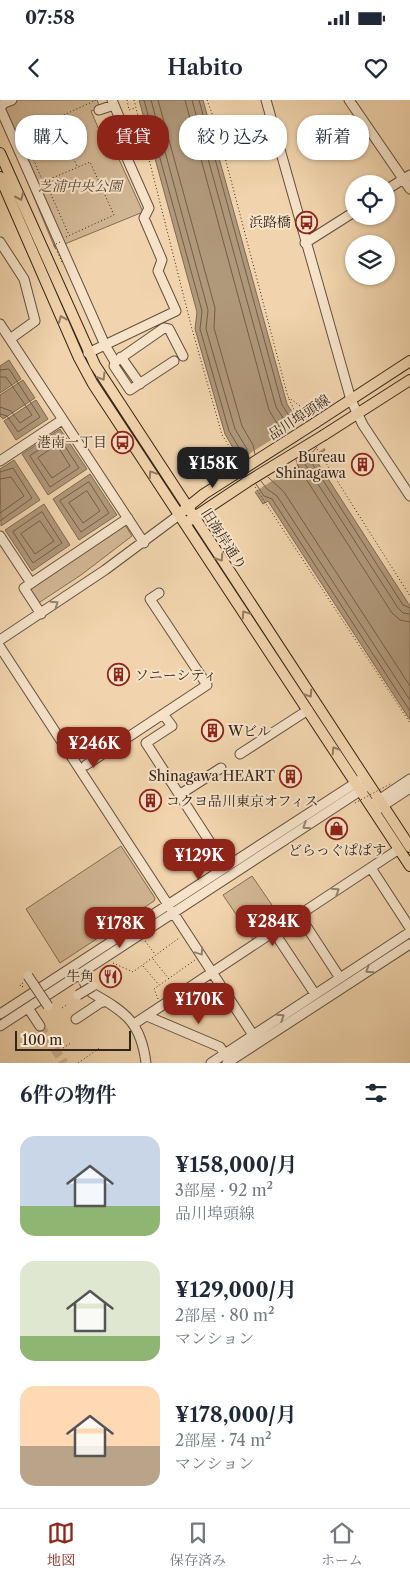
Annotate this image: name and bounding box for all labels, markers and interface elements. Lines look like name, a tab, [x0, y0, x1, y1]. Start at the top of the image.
text: 07:58	[25, 6, 75, 29]
icon: back	[20, 54, 48, 82]
text: Habito	[167, 54, 243, 81]
icon: heart	[362, 54, 390, 82]
chip: 購入	[15, 115, 87, 160]
chip: 賃貸	[97, 115, 169, 160]
chip: 絞り込み	[179, 115, 287, 160]
chip: 新着	[297, 115, 369, 160]
map controls	[345, 175, 395, 285]
button: locate	[345, 175, 395, 225]
park label: 芝浦中央公園	[38, 177, 124, 195]
one-way arrow	[13, 192, 24, 201]
bus stop icon: 浜路橋	[295, 210, 319, 234]
place label: 浜路橋	[249, 213, 291, 231]
button: layers	[345, 235, 395, 285]
one-way arrow	[58, 315, 69, 324]
one-way arrow	[95, 372, 105, 381]
street label: 品川埠頭線	[265, 390, 333, 444]
bus stop icon: 港南一丁目	[111, 430, 135, 454]
place label: 港南一丁目	[37, 433, 107, 451]
pin: ¥158K	[178, 446, 248, 489]
place label: Bureau Shinagawa	[276, 448, 347, 482]
text: ¥158K	[188, 453, 238, 473]
building icon: Bureau Shinagawa	[350, 453, 374, 477]
one-way arrow	[149, 470, 158, 480]
street label: 旧海岸通り	[197, 505, 251, 573]
one-way arrow	[214, 553, 224, 562]
one-way arrow	[50, 601, 59, 610]
one-way arrow	[242, 611, 251, 620]
building icon: ソニーシティ	[107, 663, 131, 687]
place label: ソニーシティ	[135, 666, 217, 684]
one-way arrow	[303, 689, 313, 698]
building icon: Wビル	[200, 719, 224, 743]
place label: Wビル	[227, 722, 271, 740]
pin: ¥246K	[59, 726, 129, 769]
text: ¥246K	[68, 733, 120, 753]
one-way arrow	[331, 746, 341, 755]
building icon: Shinagawa HEART	[279, 764, 303, 788]
place label: Shinagawa HEART	[148, 767, 276, 785]
building icon: コクヨ品川東京オフィス	[138, 789, 162, 813]
place label: コクヨ品川東京オフィス	[166, 792, 318, 810]
shop icon: どらっぐぱぱす	[325, 816, 349, 840]
one-way arrow	[302, 820, 311, 830]
pin: ¥129K	[164, 838, 234, 881]
place label: どらっぐぱぱす	[288, 841, 386, 859]
text: ¥129K	[174, 845, 224, 865]
one-way arrow	[330, 888, 339, 898]
pin: ¥284K	[238, 904, 308, 947]
pin: ¥178K	[85, 906, 155, 949]
text: ¥284K	[247, 911, 299, 931]
text: ¥178K	[95, 913, 145, 933]
one-way arrow	[193, 947, 203, 956]
restaurant icon: 牛角	[98, 964, 122, 988]
one-way arrow	[366, 964, 375, 974]
place label: 牛角	[66, 967, 94, 985]
pin: ¥170K	[164, 982, 234, 1025]
text: ¥170K	[174, 989, 224, 1009]
one-way arrow	[275, 1014, 284, 1023]
scale bar	[15, 1028, 131, 1051]
text: 100 m	[22, 1031, 62, 1049]
icon: filters	[362, 1079, 390, 1107]
text: 6件の物件	[20, 1082, 117, 1107]
text: ¥158,000/月	[175, 1152, 298, 1177]
icon: home	[60, 1156, 120, 1216]
text: 3部屋 · 92 m²	[175, 1180, 273, 1200]
text: 品川埠頭線	[175, 1203, 255, 1223]
text: ¥129,000/月	[175, 1277, 297, 1302]
icon: home	[60, 1281, 120, 1341]
text: 2部屋 · 80 m²	[175, 1305, 275, 1325]
text: マンション	[175, 1328, 254, 1348]
text: ¥178,000/月	[175, 1402, 297, 1427]
icon: home	[60, 1406, 120, 1466]
text: 2部屋 · 74 m²	[175, 1430, 272, 1450]
text: マンション	[175, 1453, 254, 1473]
tab: 地図	[47, 1519, 75, 1569]
tab: 保存済み	[170, 1519, 226, 1569]
tab: ホーム	[321, 1519, 363, 1569]

